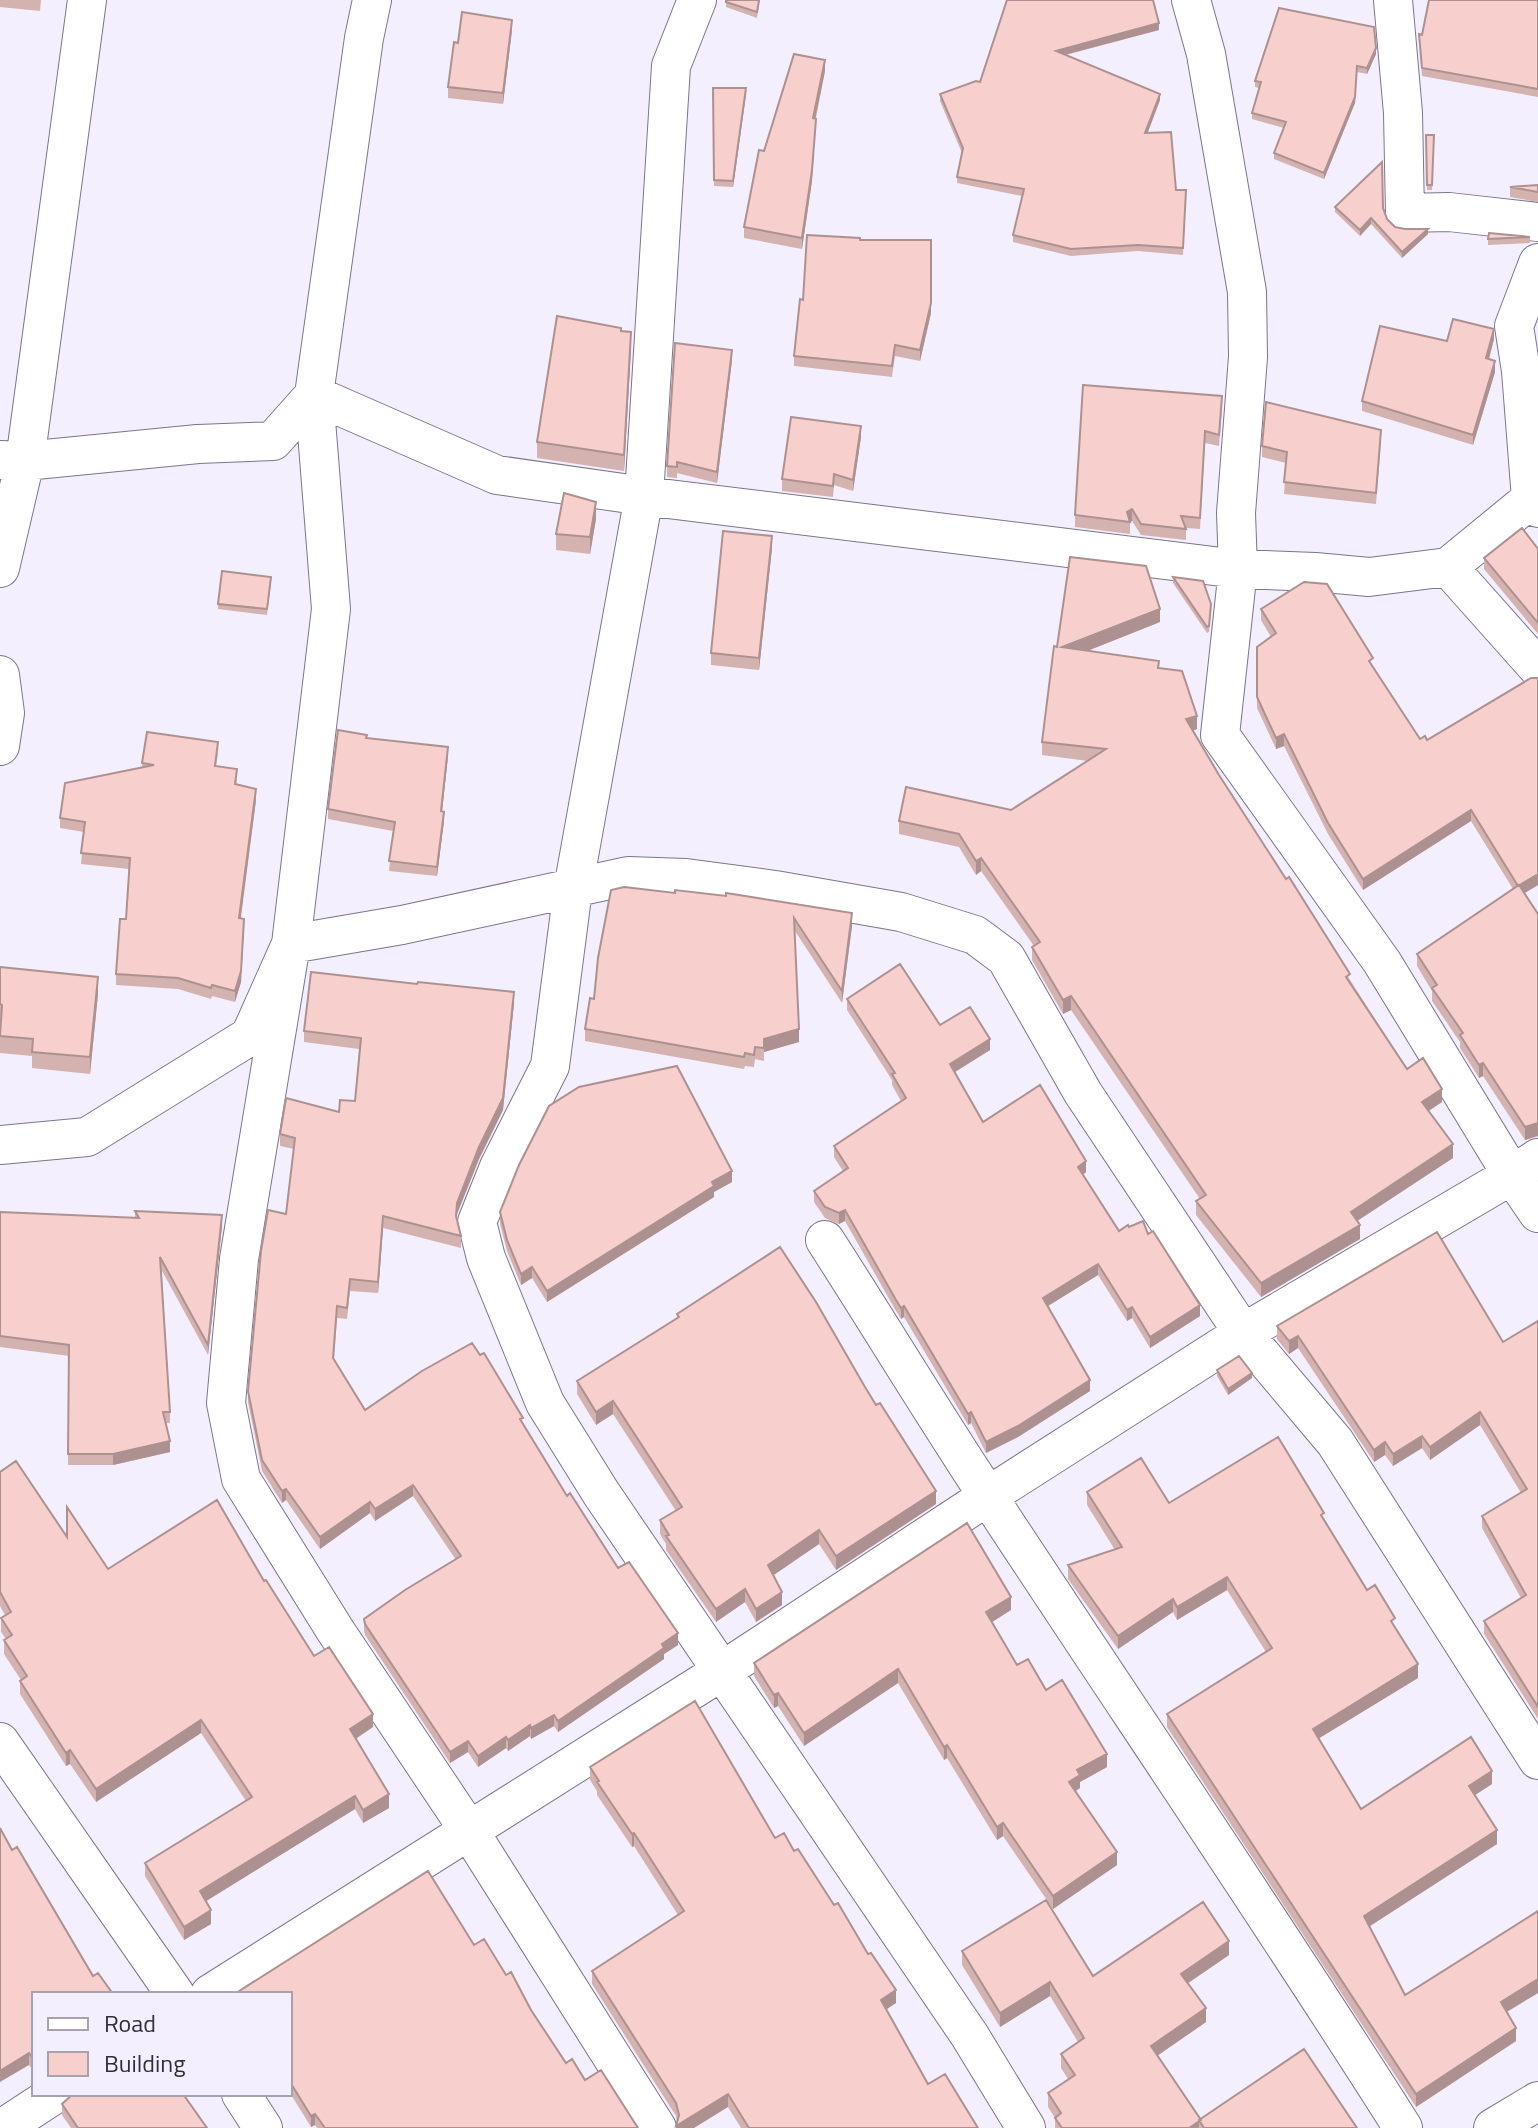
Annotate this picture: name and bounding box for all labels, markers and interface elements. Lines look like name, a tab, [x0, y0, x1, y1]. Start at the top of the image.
legend	[32, 1992, 292, 2096]
text: Road	[104, 2005, 156, 2041]
text: Building	[104, 2045, 186, 2081]

